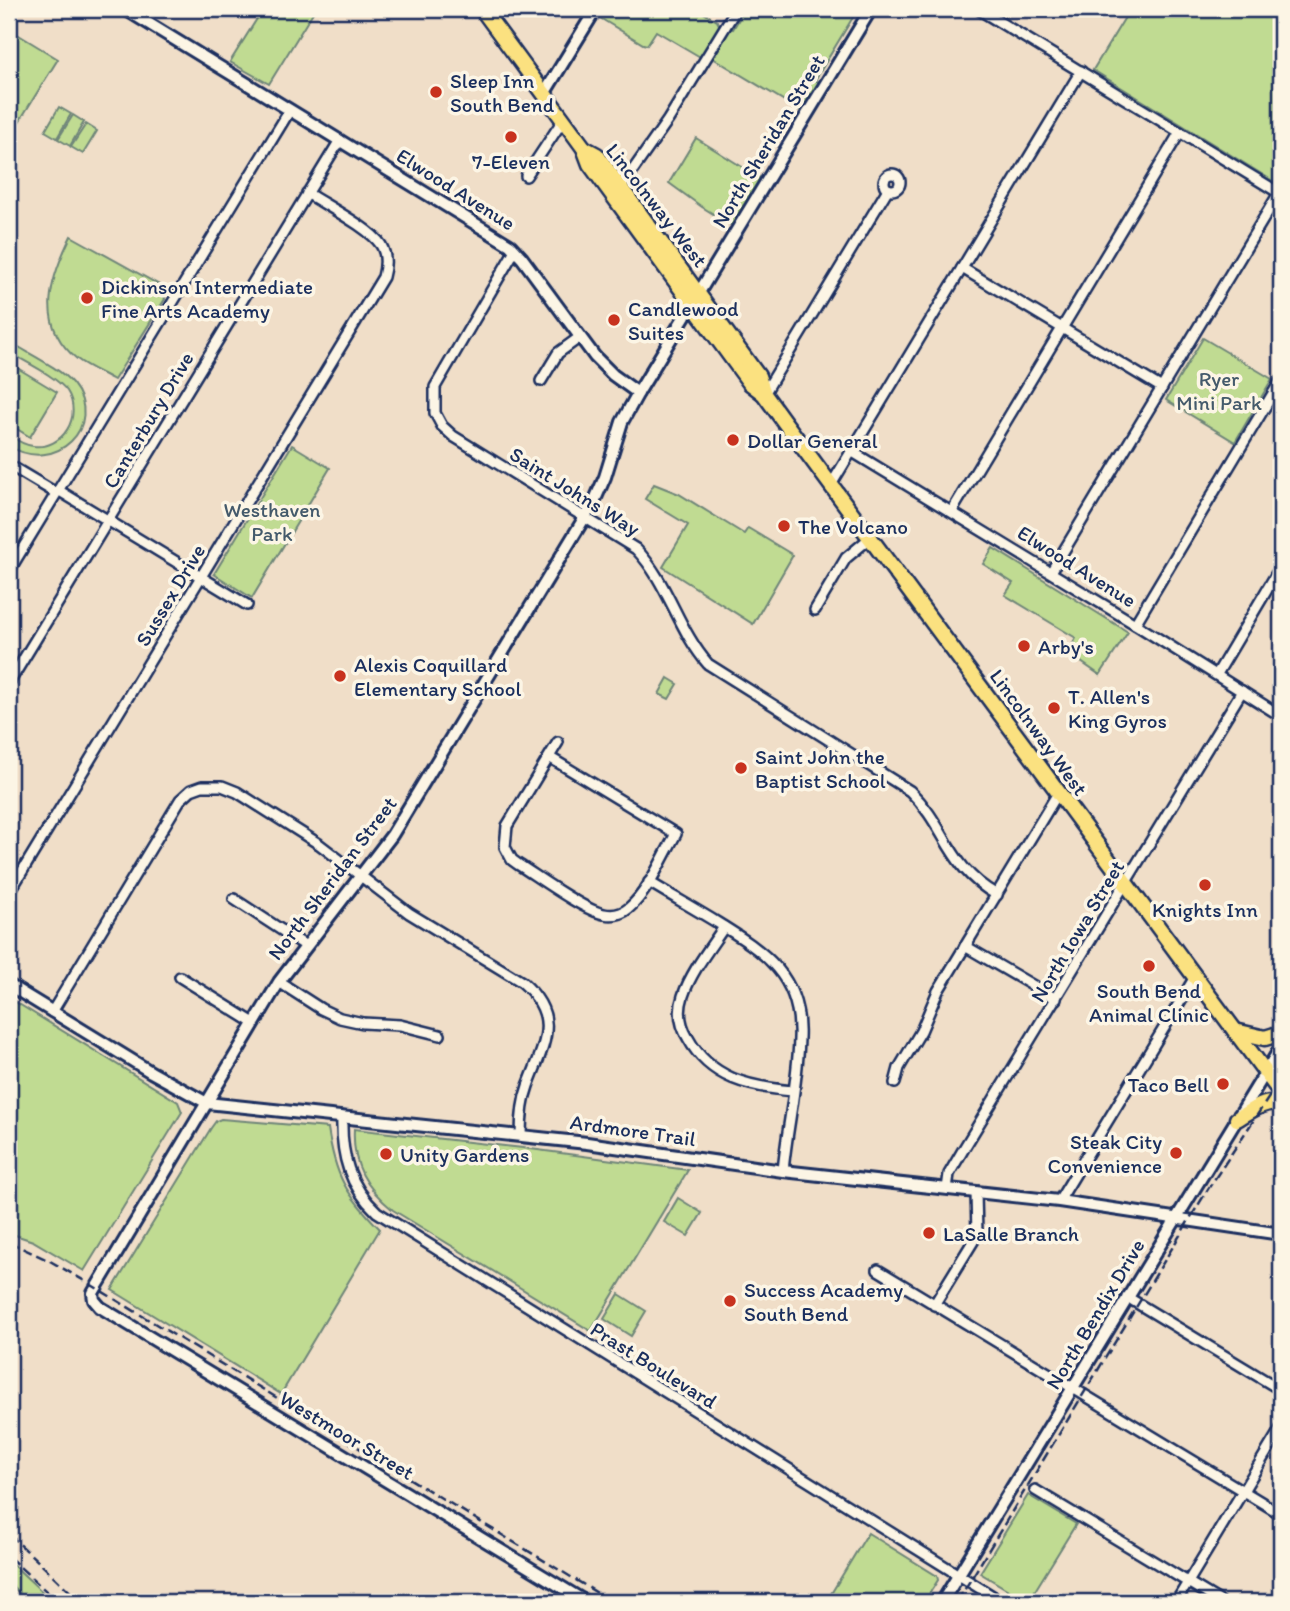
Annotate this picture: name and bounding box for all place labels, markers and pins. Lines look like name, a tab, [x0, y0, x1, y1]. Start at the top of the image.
place label: Sleep Inn South Bend	[450, 68, 555, 117]
marker: Sleep Inn South Bend	[428, 84, 444, 100]
marker: 7-Eleven	[503, 129, 519, 145]
place label: 7-Eleven	[472, 149, 550, 174]
place label: Dickinson Intermediate Fine Arts Academy	[101, 274, 313, 323]
marker: Dickinson Intermediate Fine Arts Academy	[79, 290, 95, 306]
place label: Candlewood Suites	[628, 296, 738, 345]
marker: Candlewood Suites	[606, 312, 622, 328]
place label: Dollar General	[747, 428, 878, 453]
marker: Dollar General	[725, 432, 741, 448]
place label: The Volcano	[798, 514, 908, 539]
marker: The Volcano	[776, 518, 792, 534]
place label: Arby's	[1038, 634, 1094, 659]
marker: Arby's	[1016, 638, 1032, 654]
place label: Alexis Coquillard Elementary School	[354, 652, 522, 701]
marker: Alexis Coquillard Elementary School	[332, 668, 348, 684]
place label: T. Allen's King Gyros	[1068, 684, 1167, 733]
marker: T. Allen's King Gyros	[1046, 700, 1062, 716]
place label: Saint John the Baptist School	[755, 744, 886, 793]
marker: Saint John the Baptist School	[733, 760, 749, 776]
marker: Knights Inn	[1197, 877, 1213, 893]
place label: Knights Inn	[1152, 897, 1258, 922]
marker: South Bend Animal Clinic	[1141, 958, 1157, 974]
place label: South Bend Animal Clinic	[1089, 978, 1209, 1027]
place label: Taco Bell	[1128, 1072, 1209, 1097]
marker: Taco Bell	[1215, 1076, 1231, 1092]
place label: Steak City Convenience	[1048, 1129, 1162, 1178]
place label: Unity Gardens	[400, 1142, 529, 1167]
marker: Steak City Convenience	[1168, 1145, 1184, 1161]
marker: Unity Gardens	[378, 1146, 394, 1162]
place label: LaSalle Branch	[943, 1221, 1079, 1246]
marker: LaSalle Branch	[921, 1225, 937, 1241]
place label: Success Academy South Bend	[744, 1277, 903, 1326]
marker: Success Academy South Bend	[722, 1293, 738, 1309]

